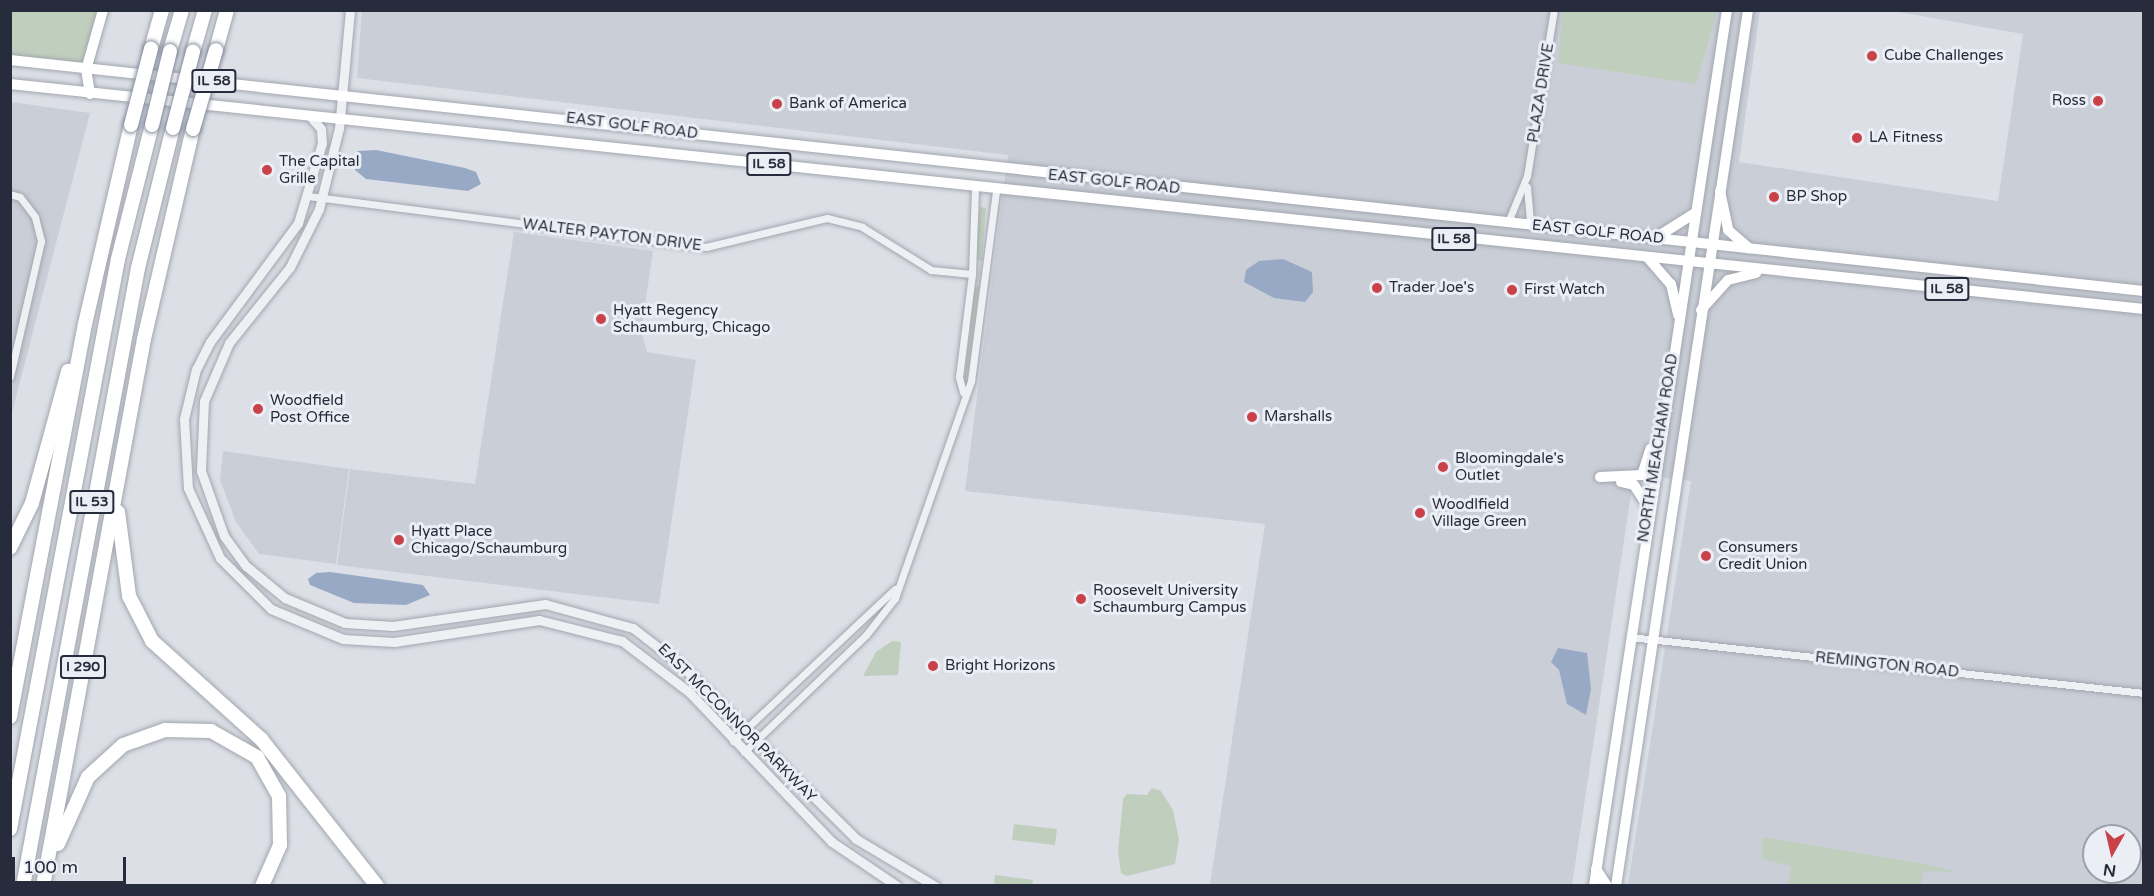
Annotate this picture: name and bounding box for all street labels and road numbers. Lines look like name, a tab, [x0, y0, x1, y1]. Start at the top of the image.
street label: PLAZA DRIVE	[1524, 42, 1558, 144]
road number: IL 58	[190, 70, 238, 92]
street label: EAST GOLF ROAD	[565, 109, 699, 143]
road number: IL 58	[745, 153, 793, 175]
street label: EAST GOLF ROAD	[1047, 166, 1181, 198]
street label: WALTER PAYTON DRIVE	[521, 215, 703, 255]
street label: EAST GOLF ROAD	[1531, 216, 1665, 248]
road number: IL 58	[1430, 228, 1478, 250]
road number: IL 58	[1923, 278, 1971, 300]
street label: NORTH MEACHAM ROAD	[1634, 352, 1682, 544]
road number: IL 53	[68, 491, 116, 513]
street label: EAST MCCONNOR PARKWAY	[654, 640, 820, 806]
street label: REMINGTON ROAD	[1814, 649, 1960, 681]
road number: I 290	[59, 656, 107, 678]

